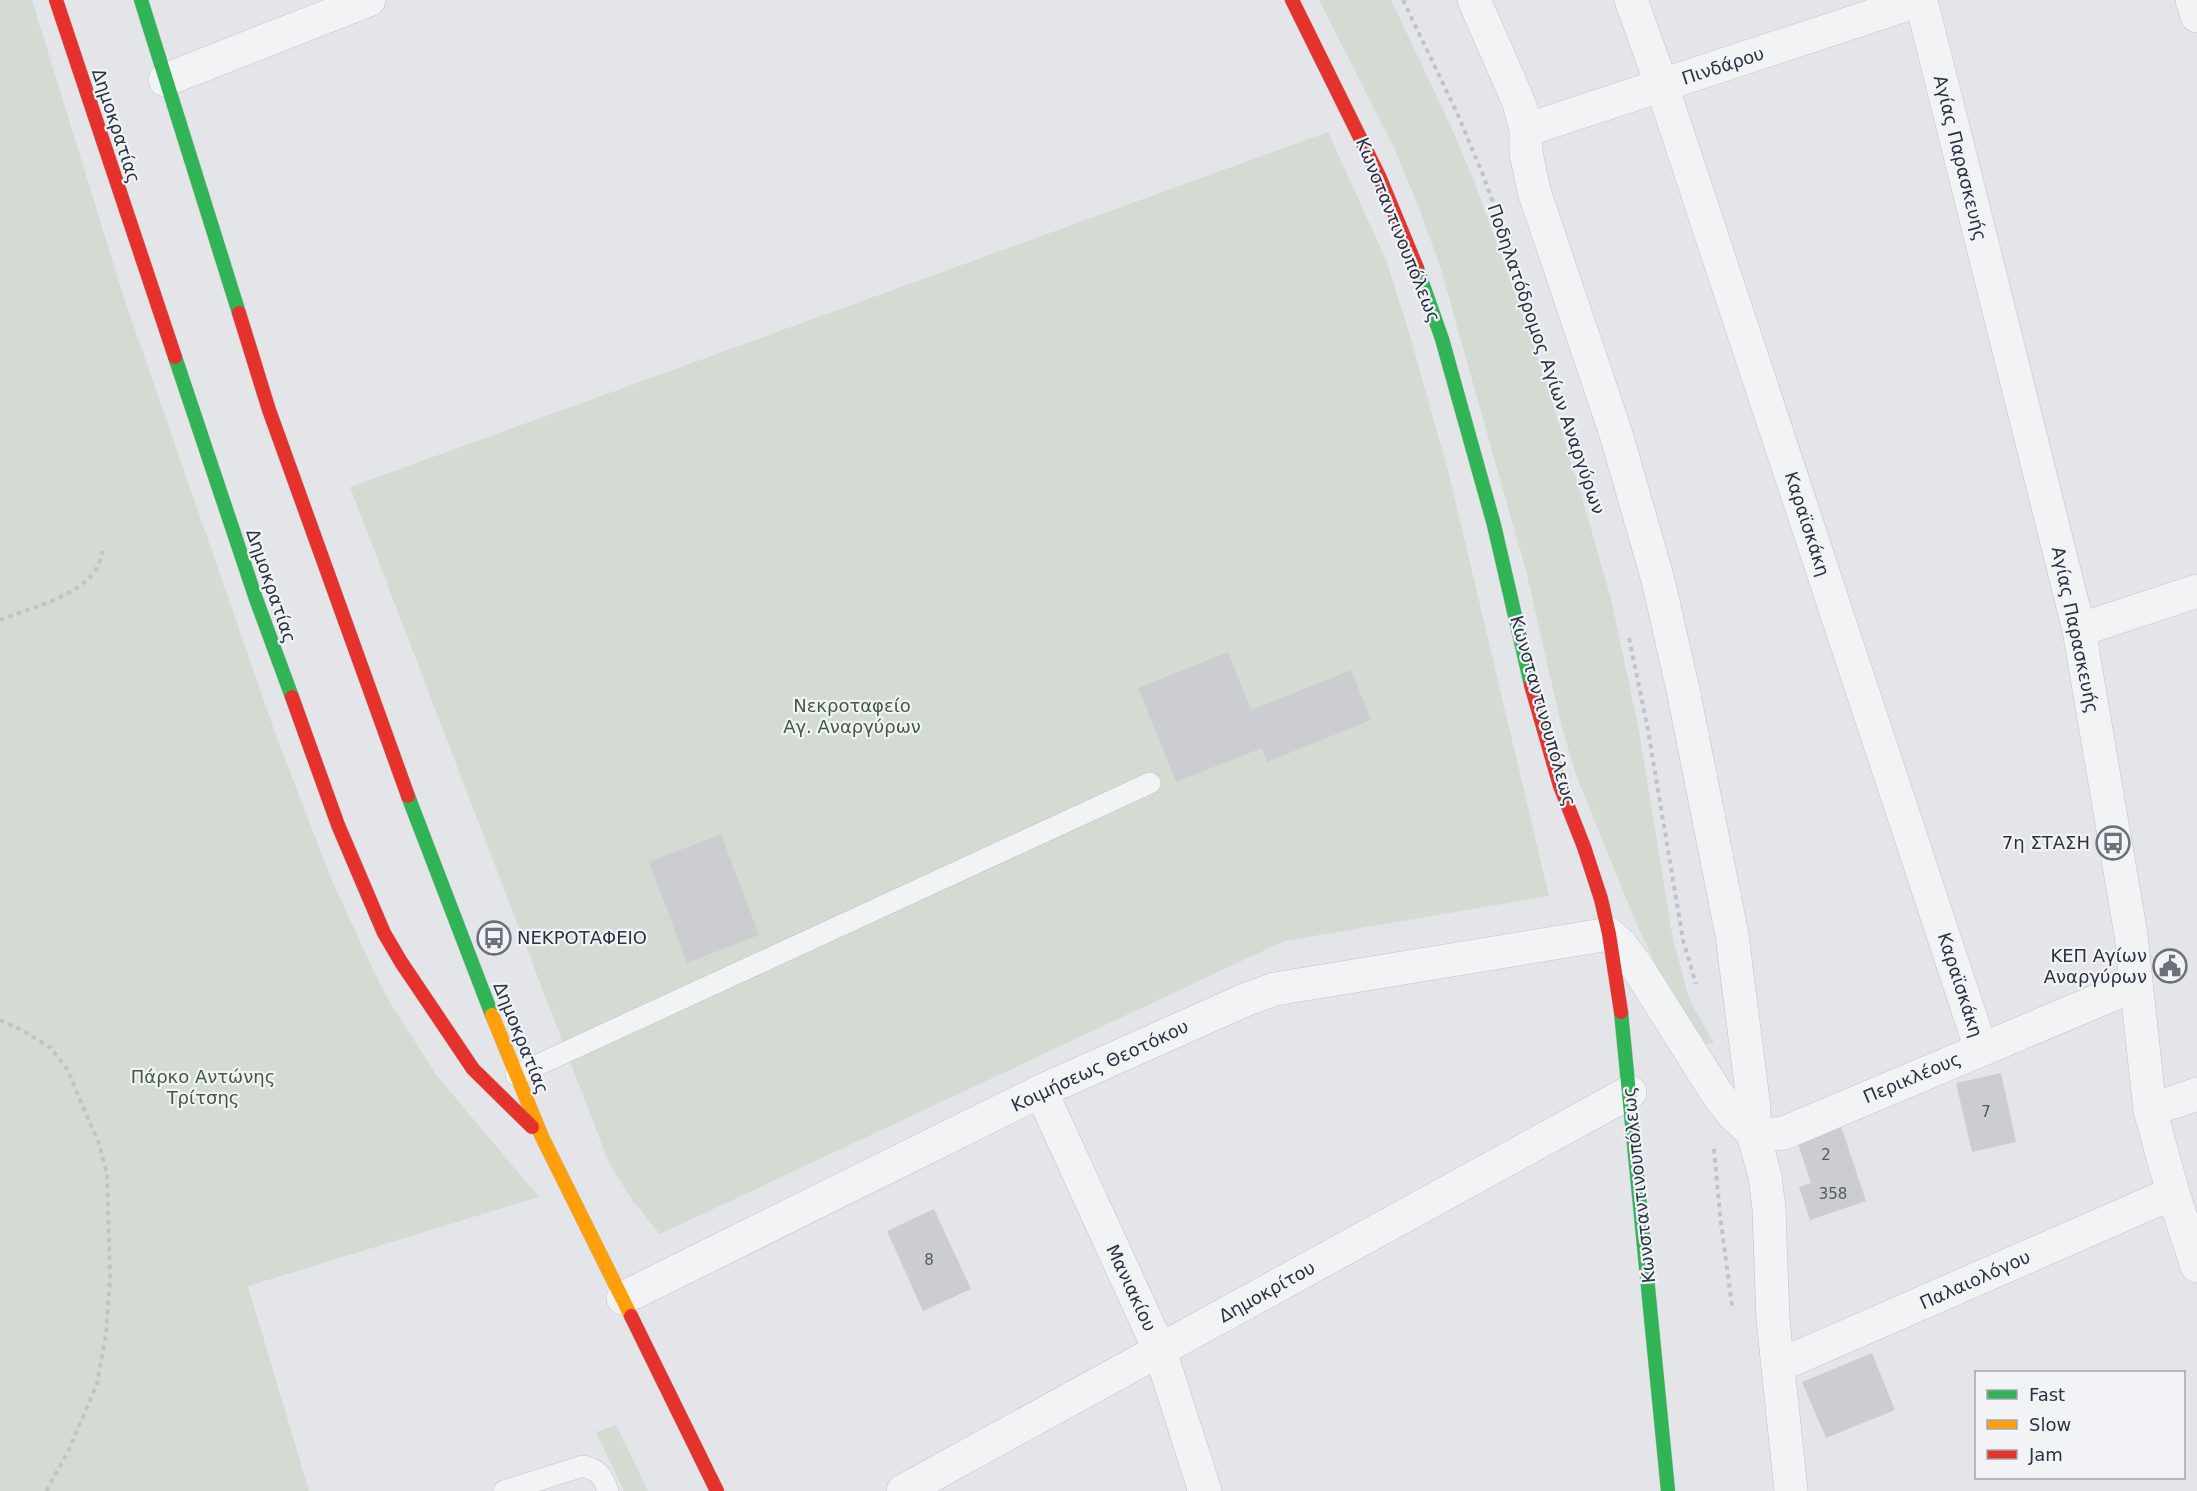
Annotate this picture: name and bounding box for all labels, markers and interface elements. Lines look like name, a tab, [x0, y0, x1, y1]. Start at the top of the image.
street label: Πινδάρου	[1679, 42, 1767, 89]
street label: Δημοκρατίας	[88, 66, 145, 186]
street label: Αγίας Παρασκευής	[1930, 73, 1991, 243]
street label: Κωνσταντινουπόλεως	[1352, 134, 1445, 325]
street label: Ποδηλατόδρομος Αγίων Αναργύρων	[1483, 201, 1610, 517]
street label: Καραϊσκάκη	[1781, 469, 1834, 579]
street label: Δημοκρατίας	[242, 526, 301, 646]
street label: Αγίας Παρασκευής	[2048, 545, 2103, 715]
street label: Κωνσταντινουπόλεως	[1506, 613, 1581, 809]
park label: Νεκροταφείο Αγ. Αναργύρων	[783, 695, 921, 737]
bus stop icon: 7η ΣΤΑΣΗ	[2095, 825, 2131, 861]
place label: 7η ΣΤΑΣΗ	[2002, 832, 2090, 853]
bus stop icon: ΝΕΚΡΟΤΑΦΕΙΟ	[476, 920, 512, 956]
place label: ΝΕΚΡΟΤΑΦΕΙΟ	[517, 927, 647, 948]
street label: Καραϊσκάκη	[1934, 930, 1987, 1040]
place label: ΚΕΠ Αγίων Αναργύρων	[2044, 945, 2147, 987]
public building icon: ΚΕΠ Αγίων Αναργύρων	[2152, 948, 2188, 984]
street label: Δημοκρατίας	[489, 979, 554, 1097]
street label: Κοιμήσεως Θεοτόκου	[1008, 1015, 1192, 1116]
street label: Περικλέους	[1860, 1048, 1964, 1107]
park label: Πάρκο Αντώνης Τρίτσης	[131, 1066, 275, 1108]
street label: Κωνσταντινουπόλεως	[1618, 1086, 1659, 1284]
house number: 7	[1981, 1103, 1991, 1121]
house number: 2	[1821, 1146, 1831, 1164]
house number: 358	[1819, 1185, 1847, 1203]
street label: Μανιακίου	[1102, 1241, 1161, 1335]
street label: Παλαιολόγου	[1916, 1246, 2033, 1313]
house number: 8	[924, 1251, 934, 1269]
street label: Δημοκρίτου	[1215, 1257, 1318, 1327]
legend	[1975, 1371, 2185, 1479]
text: Fast	[2029, 1384, 2065, 1405]
text: Slow	[2029, 1414, 2071, 1435]
text: Jam	[2028, 1444, 2063, 1465]

